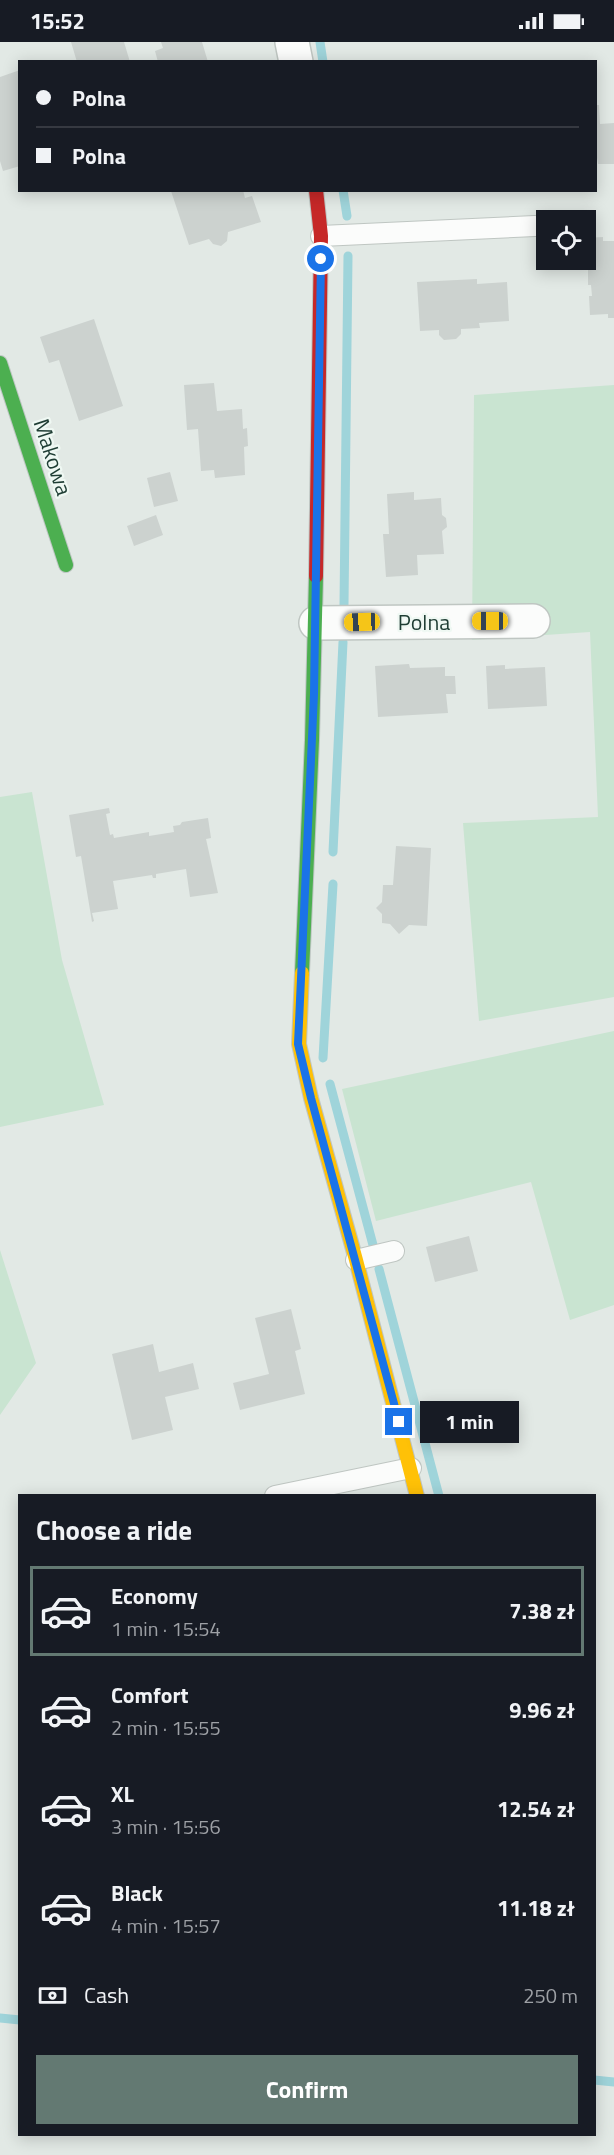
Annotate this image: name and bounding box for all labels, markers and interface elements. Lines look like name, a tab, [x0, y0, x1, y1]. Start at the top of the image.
text: 15:52	[30, 4, 85, 38]
text: Polna	[72, 81, 126, 115]
text: Polna	[72, 139, 126, 173]
map controls	[536, 210, 596, 270]
button: locate	[536, 210, 596, 270]
route start	[307, 245, 334, 272]
street label: Makowa	[25, 414, 81, 500]
street label: Polna	[398, 605, 450, 639]
car	[344, 612, 380, 632]
car	[472, 612, 508, 630]
callout: 1 min	[420, 1401, 519, 1443]
text: 1 min	[445, 1406, 494, 1437]
route end	[385, 1408, 412, 1435]
text: Choose a ride	[36, 1509, 192, 1550]
text: Economy	[111, 1579, 198, 1613]
icon: car	[39, 1584, 93, 1638]
text: 7.38 zł	[509, 1594, 575, 1628]
text: 1 min · 15:54	[111, 1613, 221, 1644]
text: Comfort	[111, 1678, 189, 1712]
icon: car	[39, 1683, 93, 1737]
text: 9.96 zł	[509, 1693, 575, 1727]
text: 2 min · 15:55	[111, 1712, 221, 1743]
text: XL	[111, 1777, 134, 1811]
icon: car	[39, 1782, 93, 1836]
text: 12.54 zł	[497, 1792, 575, 1826]
text: 3 min · 15:56	[111, 1811, 221, 1842]
text: Black	[111, 1876, 163, 1910]
icon: car	[39, 1881, 93, 1935]
text: 11.18 zł	[497, 1891, 575, 1925]
text: 4 min · 15:57	[111, 1910, 221, 1941]
text: Cash	[84, 1978, 129, 2012]
icon: cash	[36, 1979, 69, 2012]
text: 250 m	[523, 1980, 578, 2011]
button: Confirm	[36, 2055, 578, 2124]

